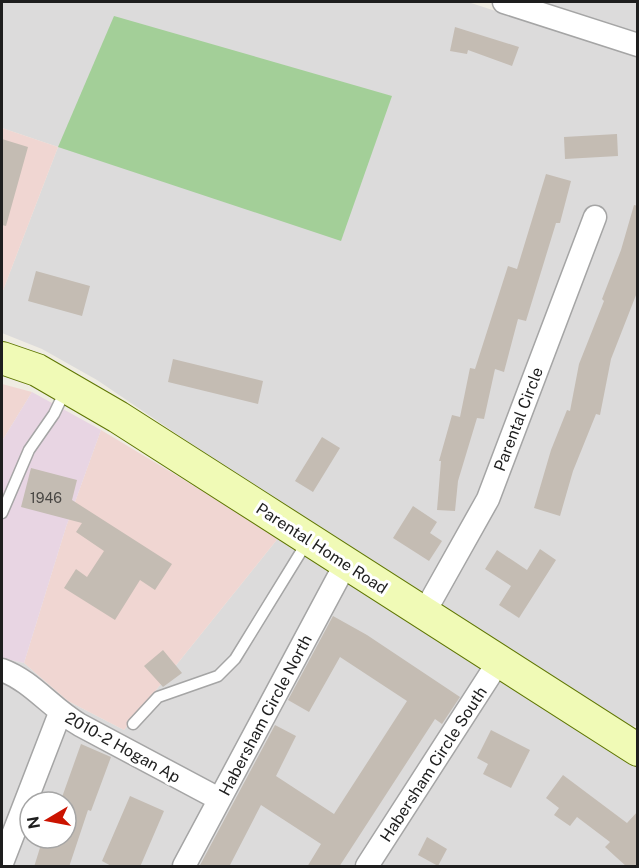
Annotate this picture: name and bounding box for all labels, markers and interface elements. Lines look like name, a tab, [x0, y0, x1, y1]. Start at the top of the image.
street label: Parental Circle	[490, 364, 547, 474]
house number: 1946	[30, 490, 62, 506]
street label: Parental Home Road	[253, 499, 391, 598]
street label: Habersham Circle North	[215, 632, 316, 799]
street label: Habersham Circle South	[376, 683, 491, 845]
street label: 2010-2 Hogan Ap	[62, 708, 184, 787]
north arrow	[18, 790, 78, 850]
text: N	[23, 815, 44, 830]

